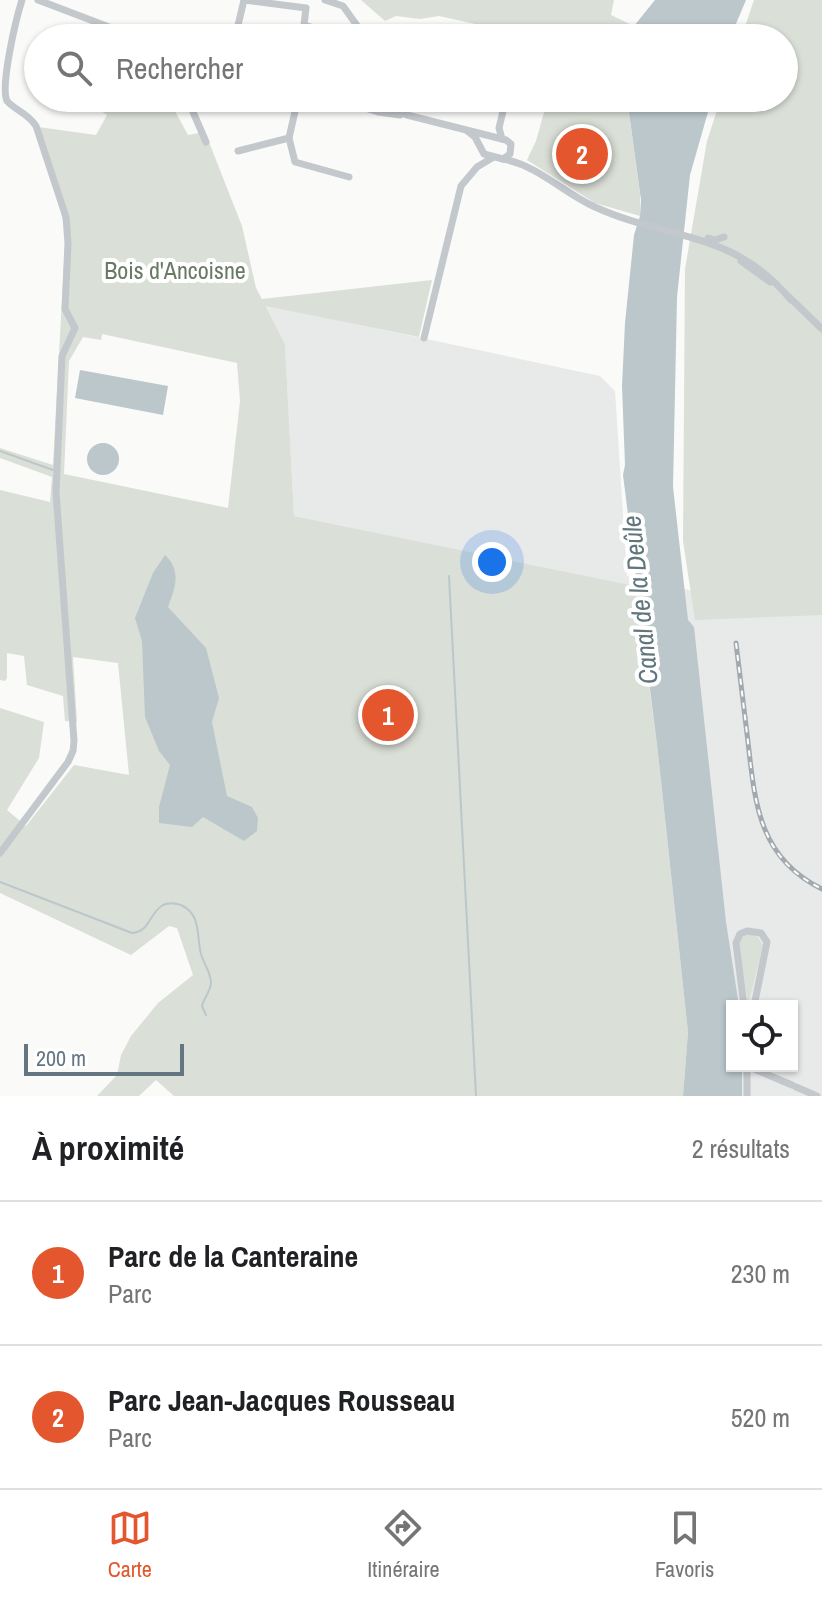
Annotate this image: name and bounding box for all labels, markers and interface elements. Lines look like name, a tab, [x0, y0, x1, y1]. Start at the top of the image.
search box	[24, 24, 798, 112]
icon: search	[52, 46, 96, 90]
text: Rechercher	[116, 48, 243, 88]
pin: 2	[556, 124, 608, 184]
park label: Bois d'Ancoisne	[104, 254, 246, 286]
water label: Canal de la Deûle	[613, 514, 666, 686]
your location	[472, 542, 512, 582]
pin: 1	[362, 685, 414, 745]
map controls	[726, 1000, 798, 1072]
button: locate	[726, 1000, 798, 1072]
scale bar	[24, 1040, 184, 1076]
text: 200 m	[36, 1043, 86, 1073]
text: À proximité	[32, 1125, 184, 1171]
text: 2 résultats	[692, 1131, 790, 1166]
text: Parc de la Canteraine	[108, 1236, 358, 1276]
text: 1	[52, 1256, 64, 1291]
text: 230 m	[731, 1256, 790, 1291]
text: Parc	[108, 1276, 152, 1311]
text: Parc Jean-Jacques Rousseau	[108, 1380, 455, 1420]
text: 2	[52, 1400, 64, 1435]
text: 520 m	[731, 1400, 790, 1435]
text: Parc	[108, 1420, 152, 1455]
tab: Carte	[108, 1506, 152, 1584]
tab: Itinéraire	[367, 1506, 440, 1584]
tab: Favoris	[655, 1506, 714, 1584]

